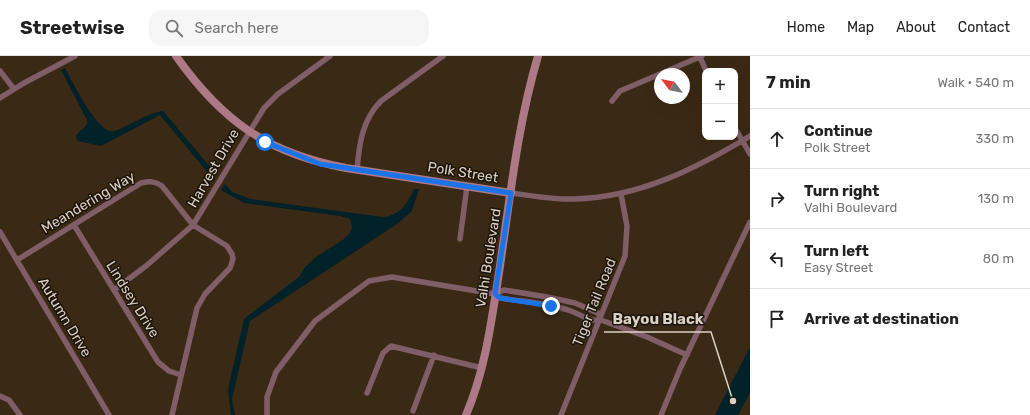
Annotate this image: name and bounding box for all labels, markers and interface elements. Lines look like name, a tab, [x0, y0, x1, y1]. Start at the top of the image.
search box	[149, 10, 429, 46]
text: Streetwise	[20, 16, 125, 39]
icon: search	[163, 17, 185, 39]
text: Search here	[195, 19, 279, 37]
text: Home	[787, 19, 825, 36]
text: Map	[847, 19, 874, 36]
text: About	[896, 19, 936, 36]
text: Contact	[958, 19, 1010, 36]
north arrow	[654, 68, 690, 104]
map controls	[702, 68, 738, 140]
button: +	[702, 68, 738, 104]
text: 7 min	[766, 72, 811, 92]
text: Walk · 540 m	[938, 75, 1014, 90]
button: −	[702, 104, 738, 140]
text: Continue	[804, 122, 873, 140]
street label: Harvest Drive	[184, 126, 243, 211]
icon: ahead	[766, 128, 788, 150]
text: 330 m	[975, 131, 1014, 146]
route start	[256, 133, 274, 151]
text: Polk Street	[804, 140, 870, 155]
street label: Polk Street	[426, 159, 500, 187]
street label: Meandering Way	[38, 168, 138, 237]
text: Turn right	[804, 182, 879, 200]
icon: right	[766, 188, 788, 210]
text: 130 m	[978, 191, 1014, 206]
text: Valhi Boulevard	[804, 200, 897, 215]
street label: Valhi Boulevard	[472, 207, 505, 309]
text: Turn left	[804, 242, 869, 260]
icon: left	[766, 248, 788, 270]
text: 80 m	[983, 251, 1014, 266]
street label: Tiger Tail Road	[569, 256, 620, 349]
street label: Lindsey Drive	[102, 258, 163, 341]
text: Easy Street	[804, 260, 873, 275]
street label: Autumn Drive	[34, 274, 95, 360]
route end	[542, 297, 560, 315]
callout: Bayou Black	[604, 305, 711, 332]
icon: arrive	[766, 308, 788, 330]
text: Bayou Black	[612, 310, 704, 328]
text: Arrive at destination	[804, 310, 959, 328]

